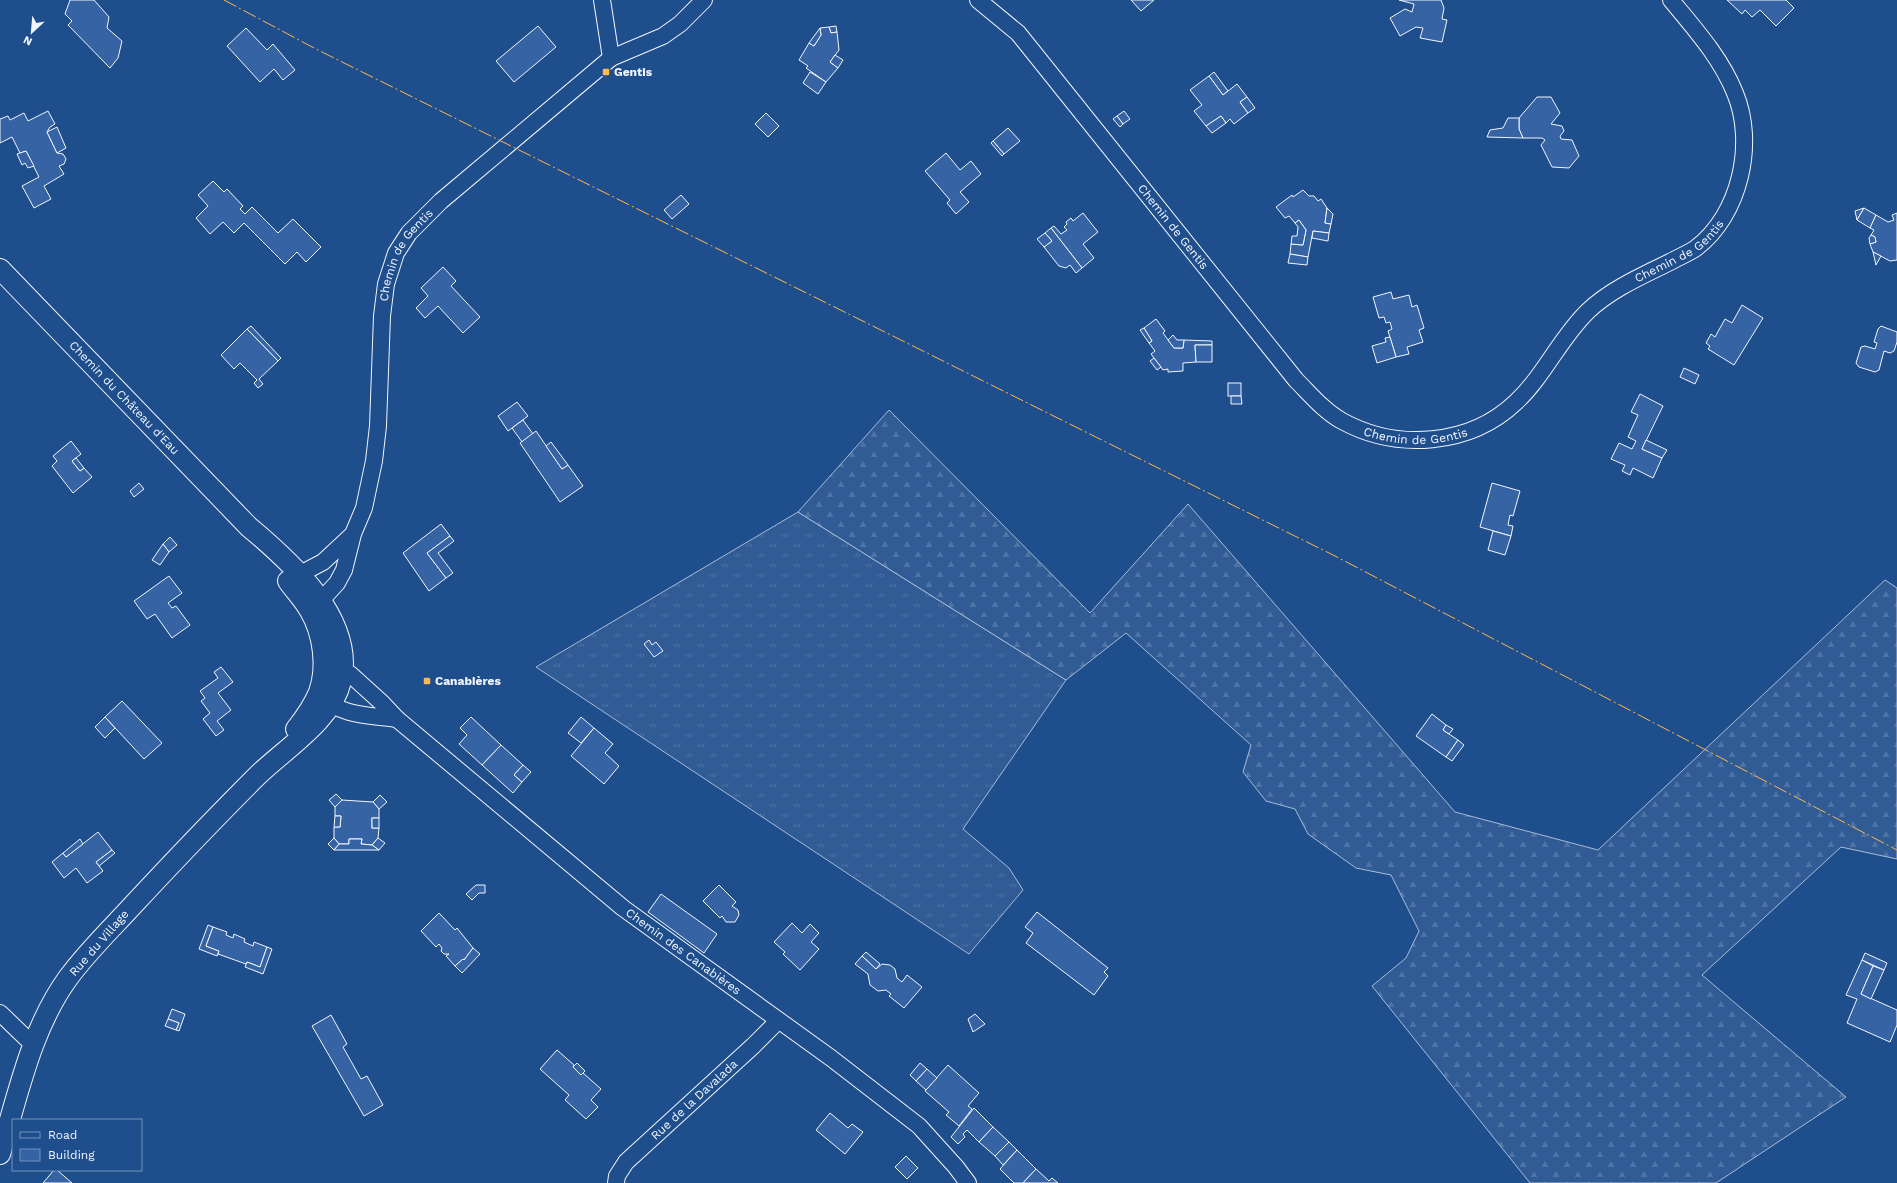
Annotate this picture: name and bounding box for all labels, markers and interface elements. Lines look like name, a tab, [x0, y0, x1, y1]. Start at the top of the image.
north arrow	[12, 12, 52, 52]
text: N	[21, 33, 34, 48]
place label: Gentis	[614, 65, 653, 79]
marker: Gentis	[601, 67, 611, 77]
street label: Chemin de Gentis	[1135, 181, 1211, 272]
street label: Chemin de Gentis	[377, 206, 436, 302]
street label: Chemin de Gentis	[1632, 217, 1727, 285]
street label: Chemin du Château d'Eau	[66, 338, 182, 458]
street label: Chemin de Gentis	[1362, 424, 1469, 447]
place label: Canabières	[435, 674, 502, 688]
marker: Canabières	[422, 676, 432, 686]
street label: Chemin des Canabières	[623, 905, 744, 998]
street label: Rue du Village	[66, 907, 132, 979]
street label: Rue de la Davalada	[648, 1057, 740, 1143]
legend	[12, 1119, 142, 1171]
text: Road	[48, 1128, 77, 1142]
text: Building	[48, 1148, 95, 1162]

